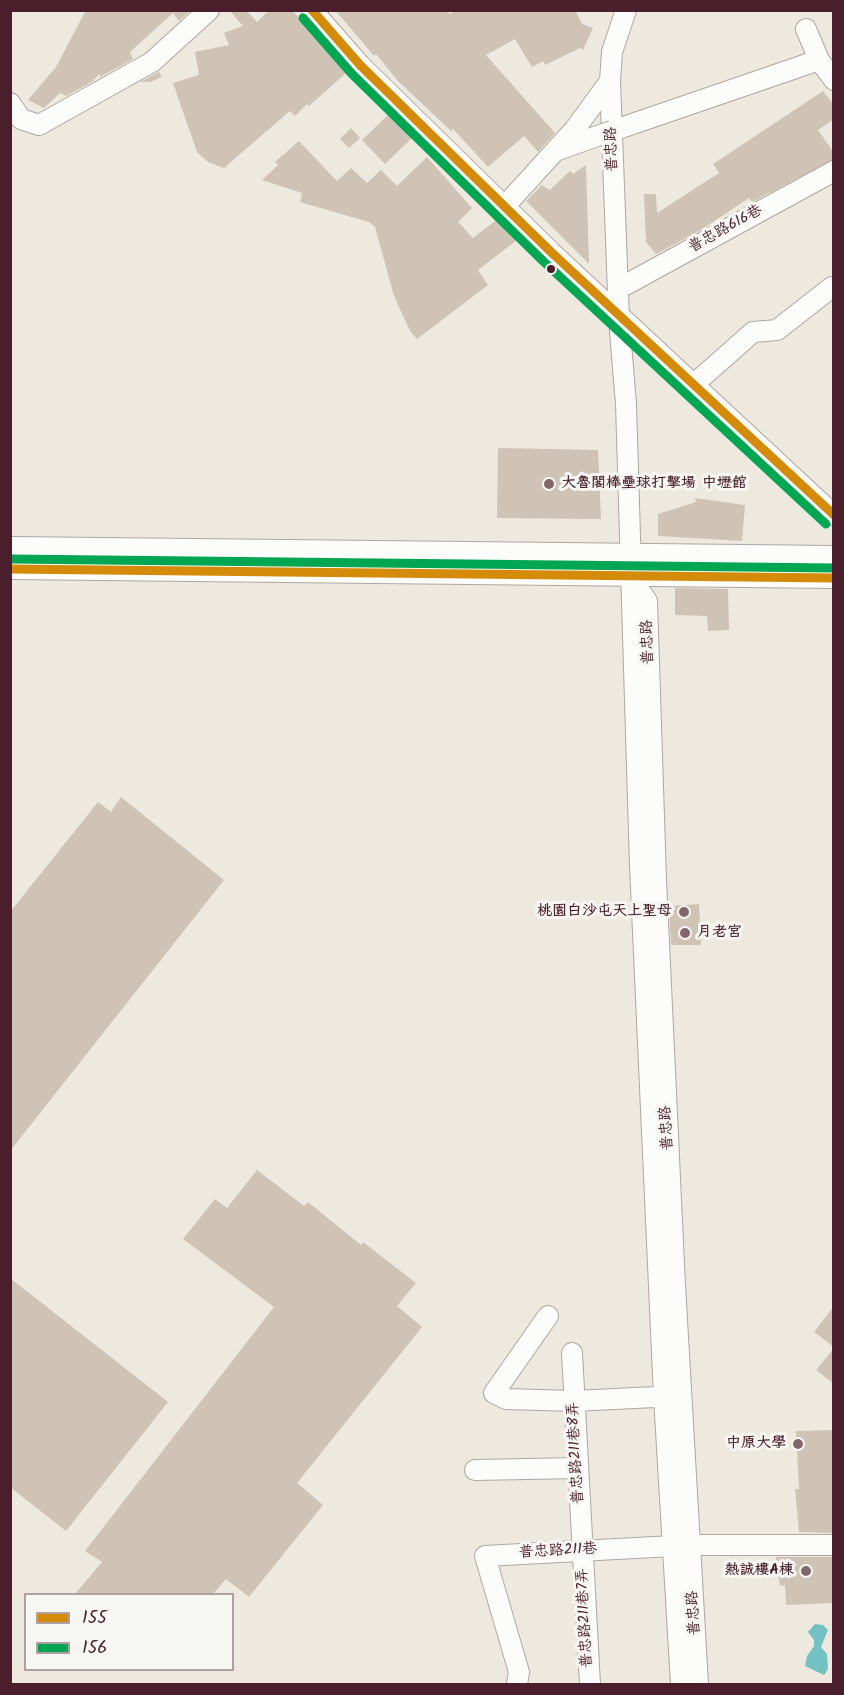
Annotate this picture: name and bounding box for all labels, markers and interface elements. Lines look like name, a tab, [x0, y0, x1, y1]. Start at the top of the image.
street label: 普忠路	[603, 126, 623, 172]
street label: 普忠路616巷	[686, 202, 766, 258]
unlabelled marker	[545, 263, 557, 275]
place label: 大魯閣棒壘球打擊場 中壢館	[561, 475, 747, 493]
marker: 大魯閣棒壘球打擊場 中壢館	[542, 477, 556, 491]
street label: 普忠路	[639, 619, 659, 665]
place label: 桃園白沙屯天上聖母	[537, 903, 672, 921]
marker: 桃園白沙屯天上聖母	[677, 905, 691, 919]
place label: 月老宮	[697, 924, 742, 942]
marker: 月老宮	[678, 926, 692, 940]
street label: 普忠路	[658, 1105, 678, 1151]
street label: 普忠路211巷8弄	[565, 1402, 589, 1504]
place label: 中原大學	[726, 1435, 786, 1453]
marker: 中原大學	[791, 1437, 805, 1451]
street label: 普忠路211巷	[519, 1541, 597, 1563]
place label: 熱誠樓A棟	[725, 1562, 794, 1580]
marker: 熱誠樓A棟	[799, 1564, 813, 1578]
street label: 普忠路211巷7弄	[574, 1568, 598, 1668]
street label: 普忠路	[685, 1590, 705, 1636]
legend	[24, 1593, 234, 1671]
text: 155	[82, 1604, 107, 1633]
text: 156	[82, 1634, 107, 1663]

